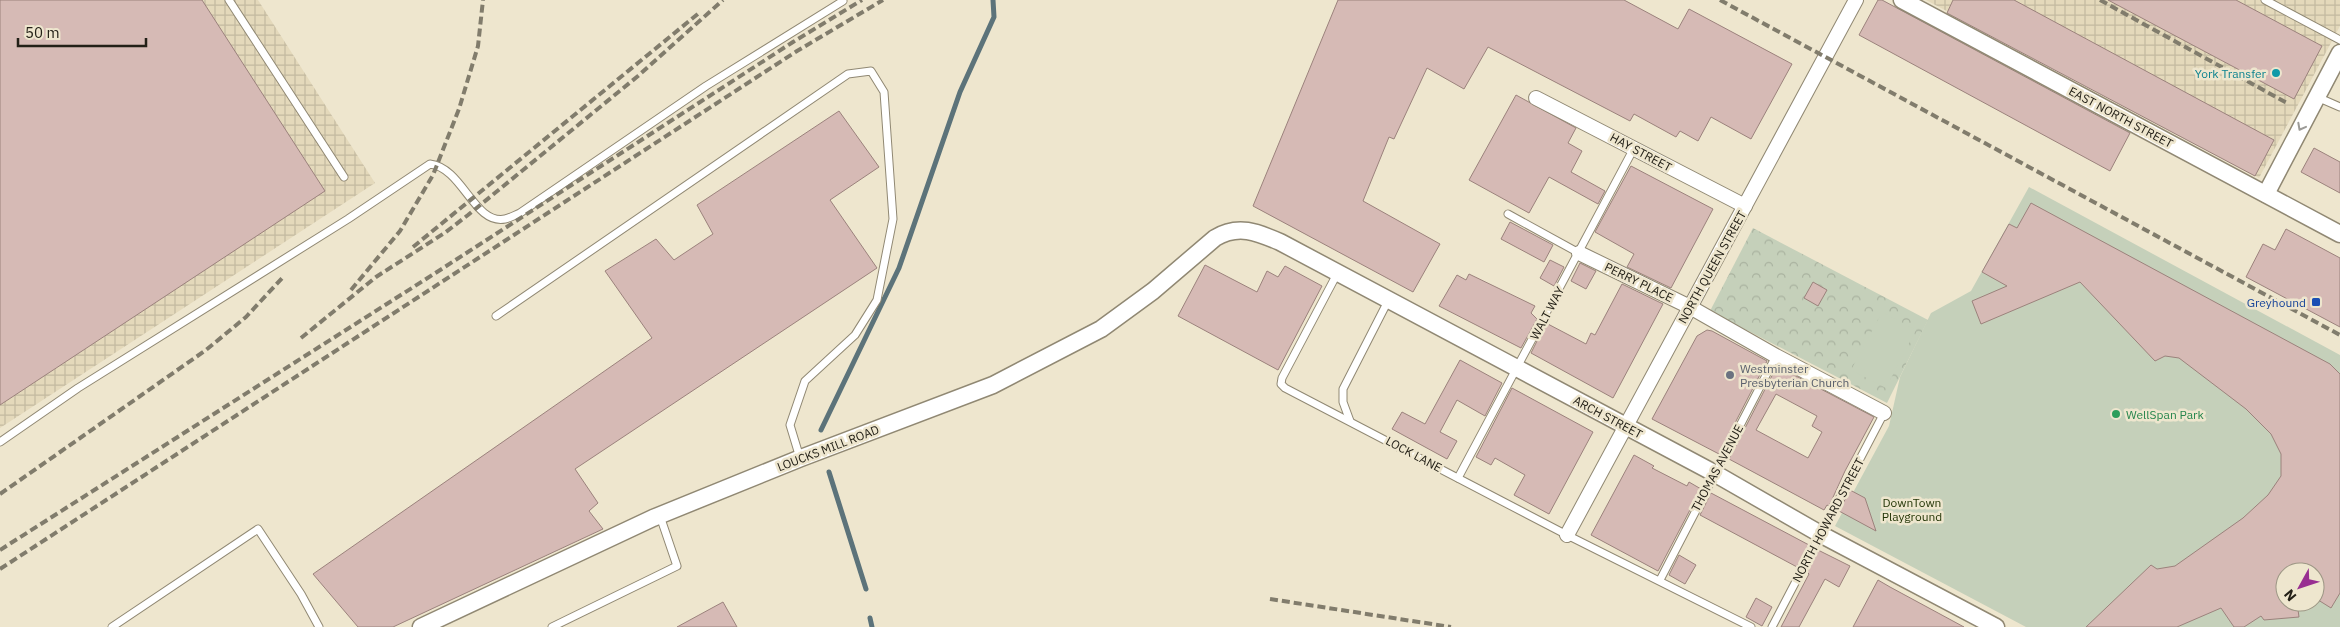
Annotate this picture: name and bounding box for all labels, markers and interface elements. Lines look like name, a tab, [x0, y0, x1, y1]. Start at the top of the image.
scale bar	[18, 15, 145, 47]
text: 50 m	[25, 23, 60, 42]
place label: York Transfer	[2195, 66, 2267, 81]
marker: York Transfer	[2270, 67, 2282, 79]
street label: EAST NORTH STREET	[2066, 83, 2176, 151]
one-way arrow	[2297, 122, 2307, 131]
street label: HAY STREET	[1608, 129, 1675, 175]
street label: NORTH QUEEN STREET	[1675, 208, 1749, 326]
street label: PERRY PLACE	[1602, 259, 1676, 305]
street label: WALT WAY	[1527, 284, 1567, 342]
place label: Greyhound	[2247, 295, 2306, 310]
marker: Greyhound	[2310, 296, 2322, 308]
place label: Westminster Presbyterian Church	[1740, 361, 1849, 390]
marker: Westminster Presbyterian Church	[1724, 369, 1736, 381]
street label: ARCH STREET	[1571, 392, 1645, 442]
place label: WellSpan Park	[2126, 407, 2205, 422]
marker: WellSpan Park	[2110, 408, 2122, 420]
street label: LOUCKS MILL ROAD	[775, 422, 881, 474]
street label: THOMAS AVENUE	[1688, 422, 1746, 514]
street label: LOCK LANE	[1383, 433, 1445, 475]
street label: NORTH HOWARD STREET	[1789, 455, 1867, 585]
park label: DownTown Playground	[1882, 495, 1942, 524]
north arrow	[2275, 562, 2325, 612]
text: N	[2280, 586, 2300, 605]

